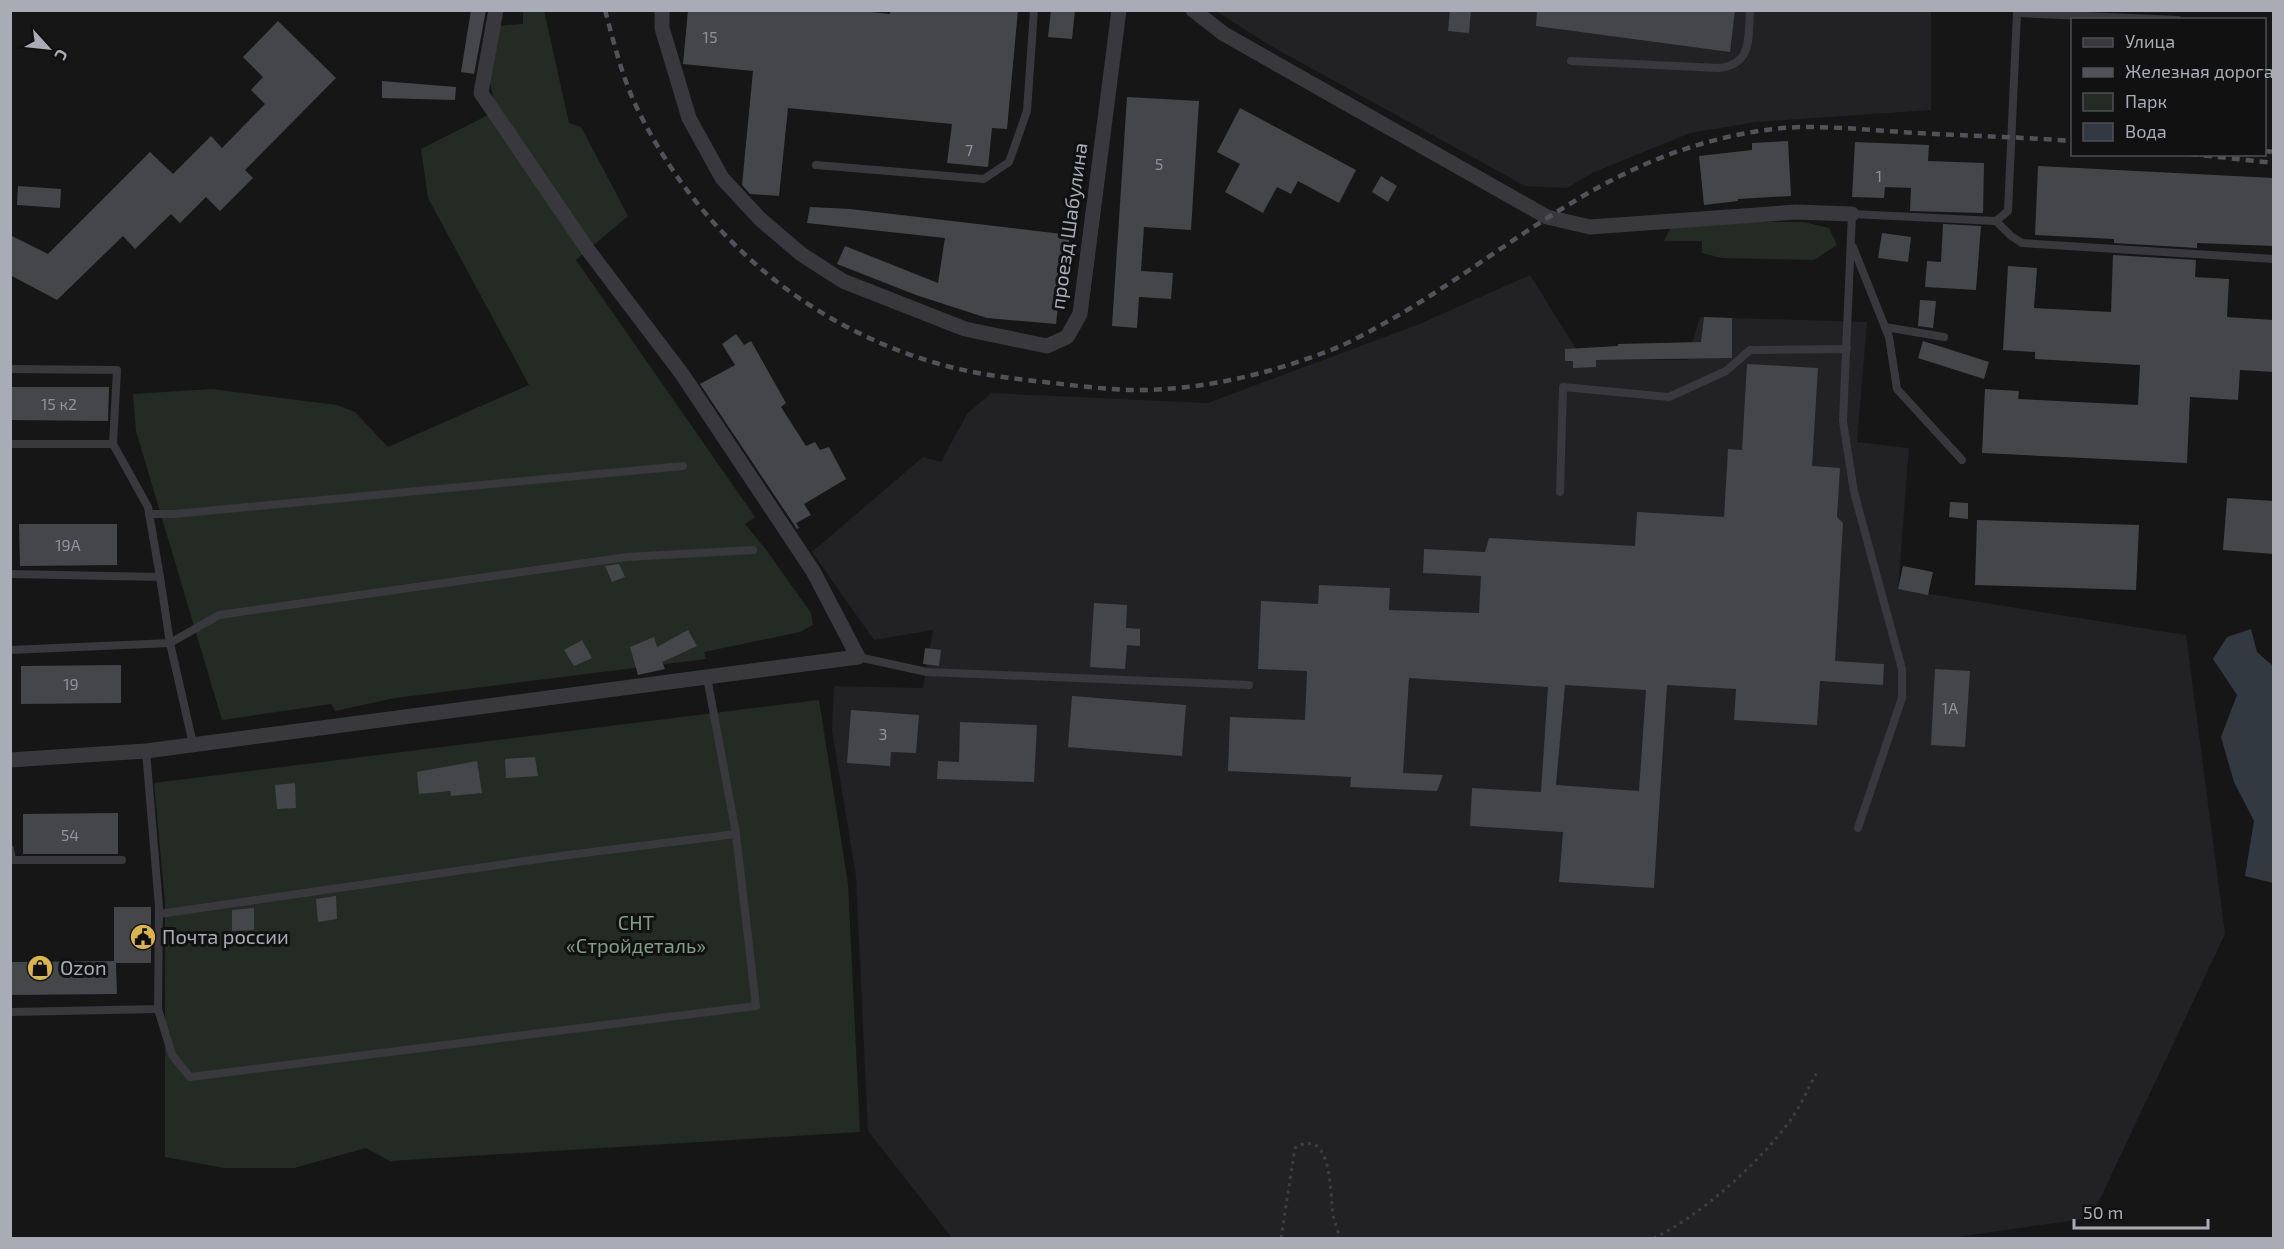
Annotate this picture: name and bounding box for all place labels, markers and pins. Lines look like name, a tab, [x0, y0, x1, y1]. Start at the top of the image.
public building icon: Почта россии	[128, 922, 158, 952]
place label: Почта россии	[162, 924, 289, 948]
shop icon: Ozon	[25, 953, 55, 983]
place label: Ozon	[60, 955, 107, 979]

